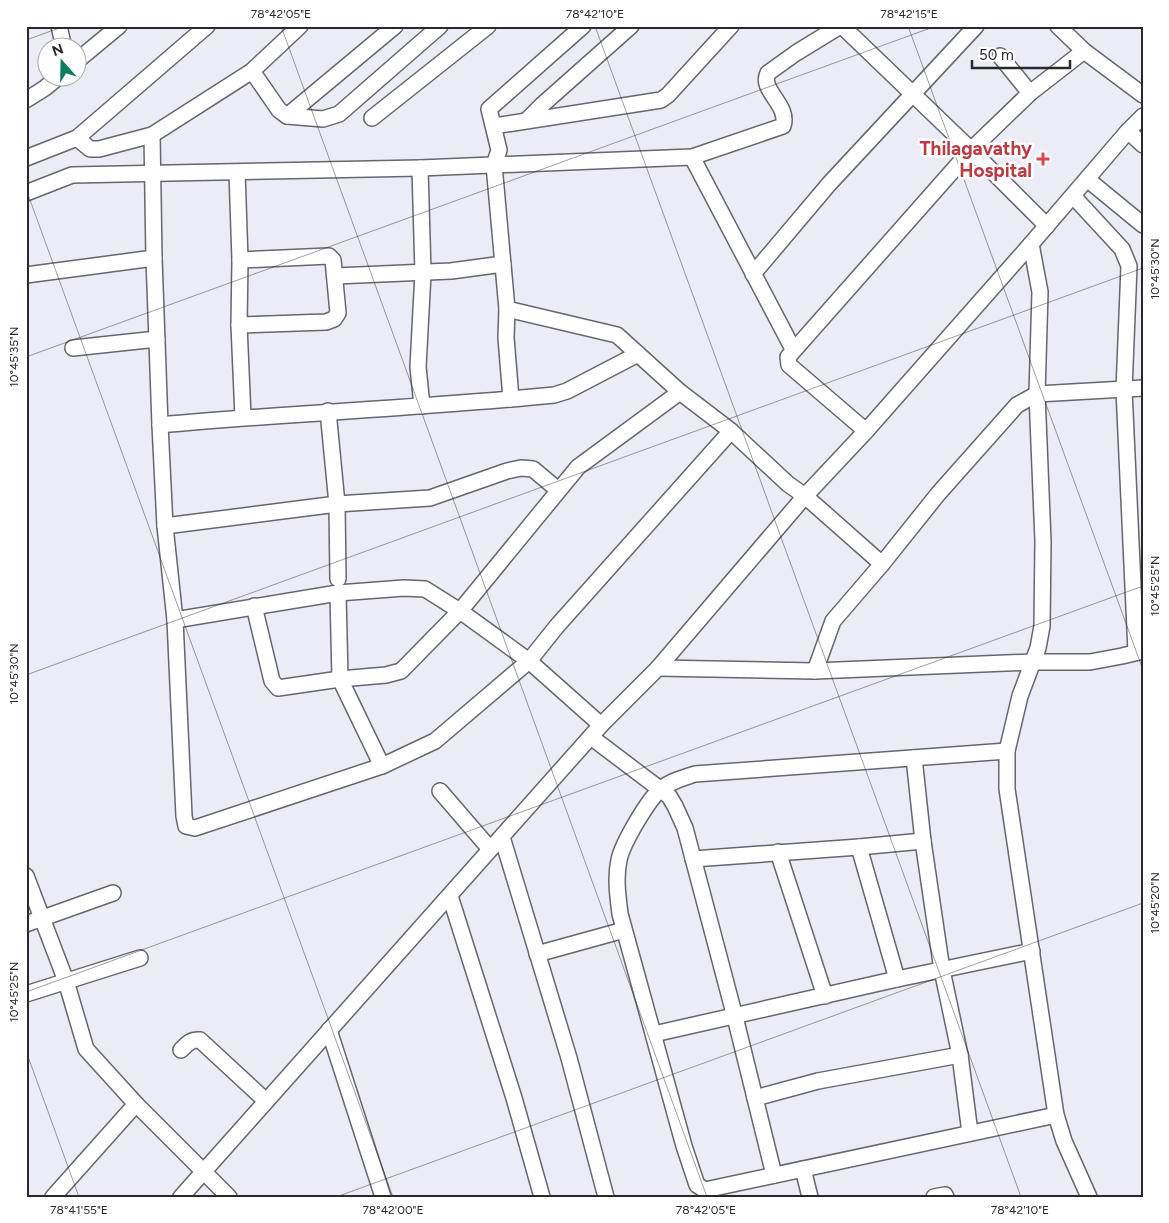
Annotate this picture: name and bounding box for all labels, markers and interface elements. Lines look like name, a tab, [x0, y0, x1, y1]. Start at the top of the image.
text: 78°42'05"E	[251, 7, 311, 21]
text: 78°42'10"E	[566, 7, 624, 21]
text: 78°42'15"E	[880, 7, 938, 21]
north arrow	[38, 38, 88, 88]
scale bar	[972, 38, 1069, 70]
text: N	[50, 40, 66, 60]
text: 50 m	[979, 46, 1014, 64]
place label: Thilagavathy Hospital	[919, 137, 1032, 182]
marker: Thilagavathy Hospital	[1036, 152, 1050, 166]
text: 10°45'30"N	[1148, 238, 1162, 300]
text: 10°45'35"N	[7, 327, 21, 387]
text: 10°45'25"N	[1148, 556, 1162, 616]
text: 10°45'30"N	[7, 643, 21, 705]
text: 10°45'20"N	[1148, 872, 1162, 934]
text: 10°45'25"N	[7, 962, 21, 1022]
text: 78°41'55"E	[50, 1203, 108, 1217]
text: 78°42'00"E	[362, 1203, 424, 1217]
text: 78°42'05"E	[676, 1203, 736, 1217]
text: 78°42'10"E	[991, 1203, 1049, 1217]

